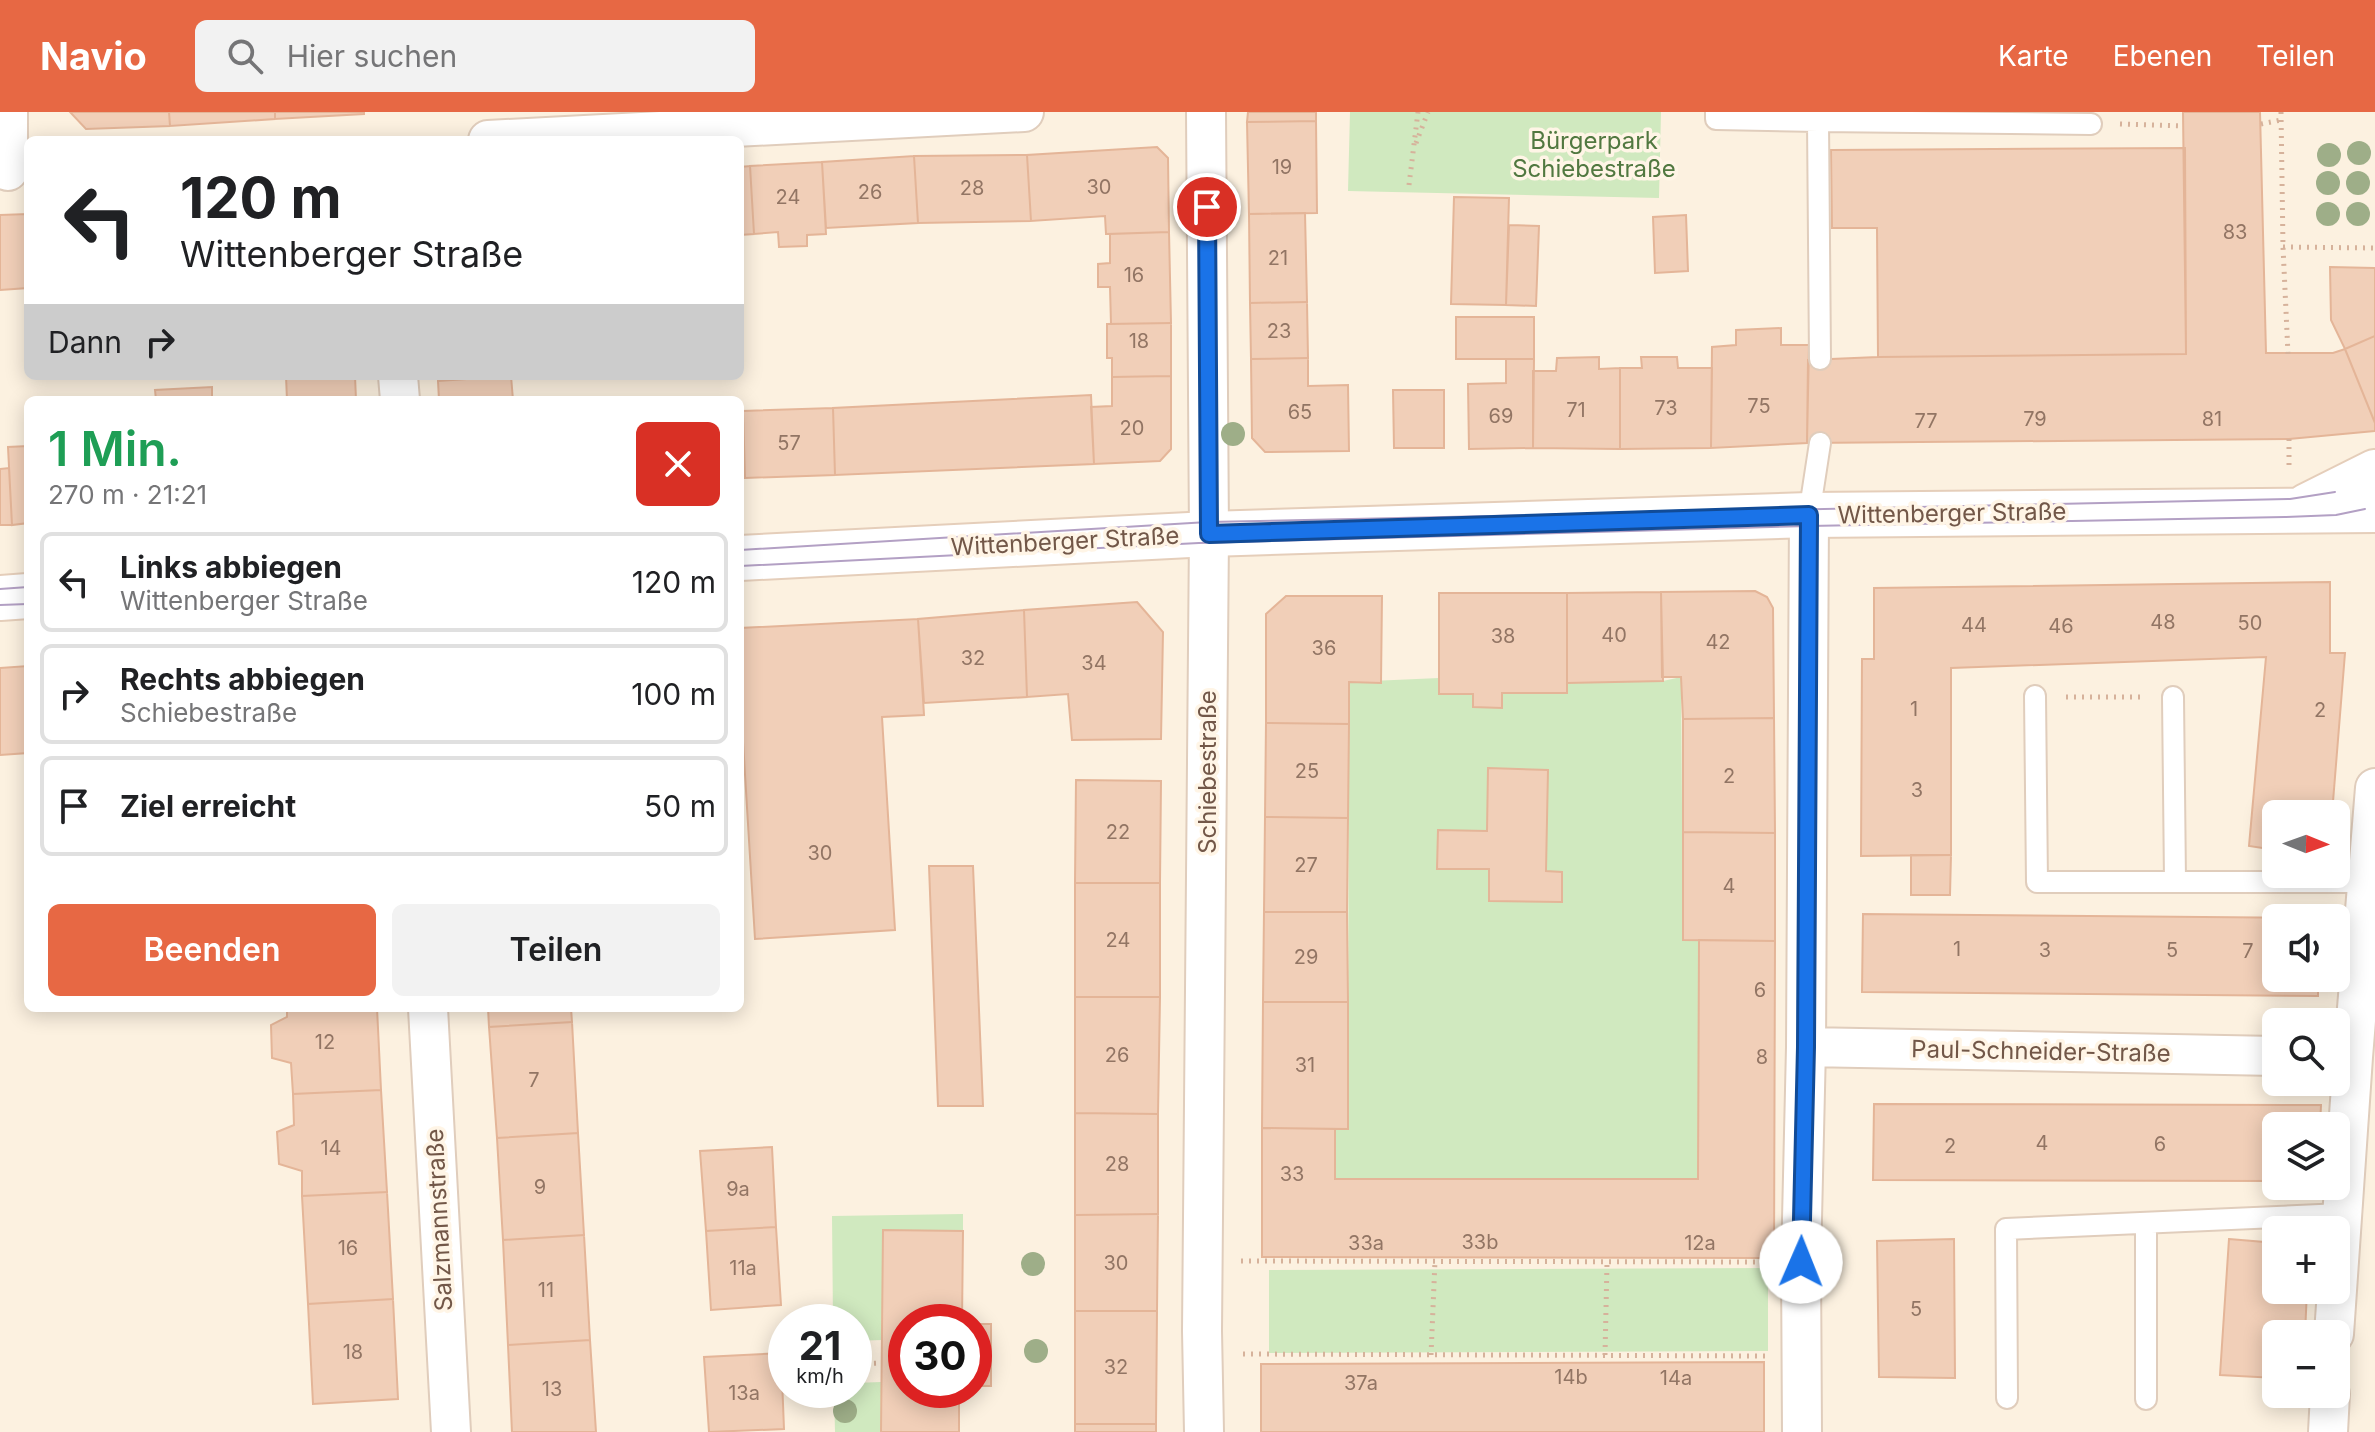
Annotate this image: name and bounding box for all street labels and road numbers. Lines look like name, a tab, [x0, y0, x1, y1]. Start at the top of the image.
street label: Wittenberger Straße	[1837, 497, 2067, 529]
street label: Wittenberger Straße	[950, 521, 1180, 561]
street label: Schiebestraße	[1193, 690, 1222, 854]
street label: Paul-Schneider-Straße	[1911, 1034, 2171, 1068]
street label: Salzmannstraße	[420, 1128, 458, 1312]

